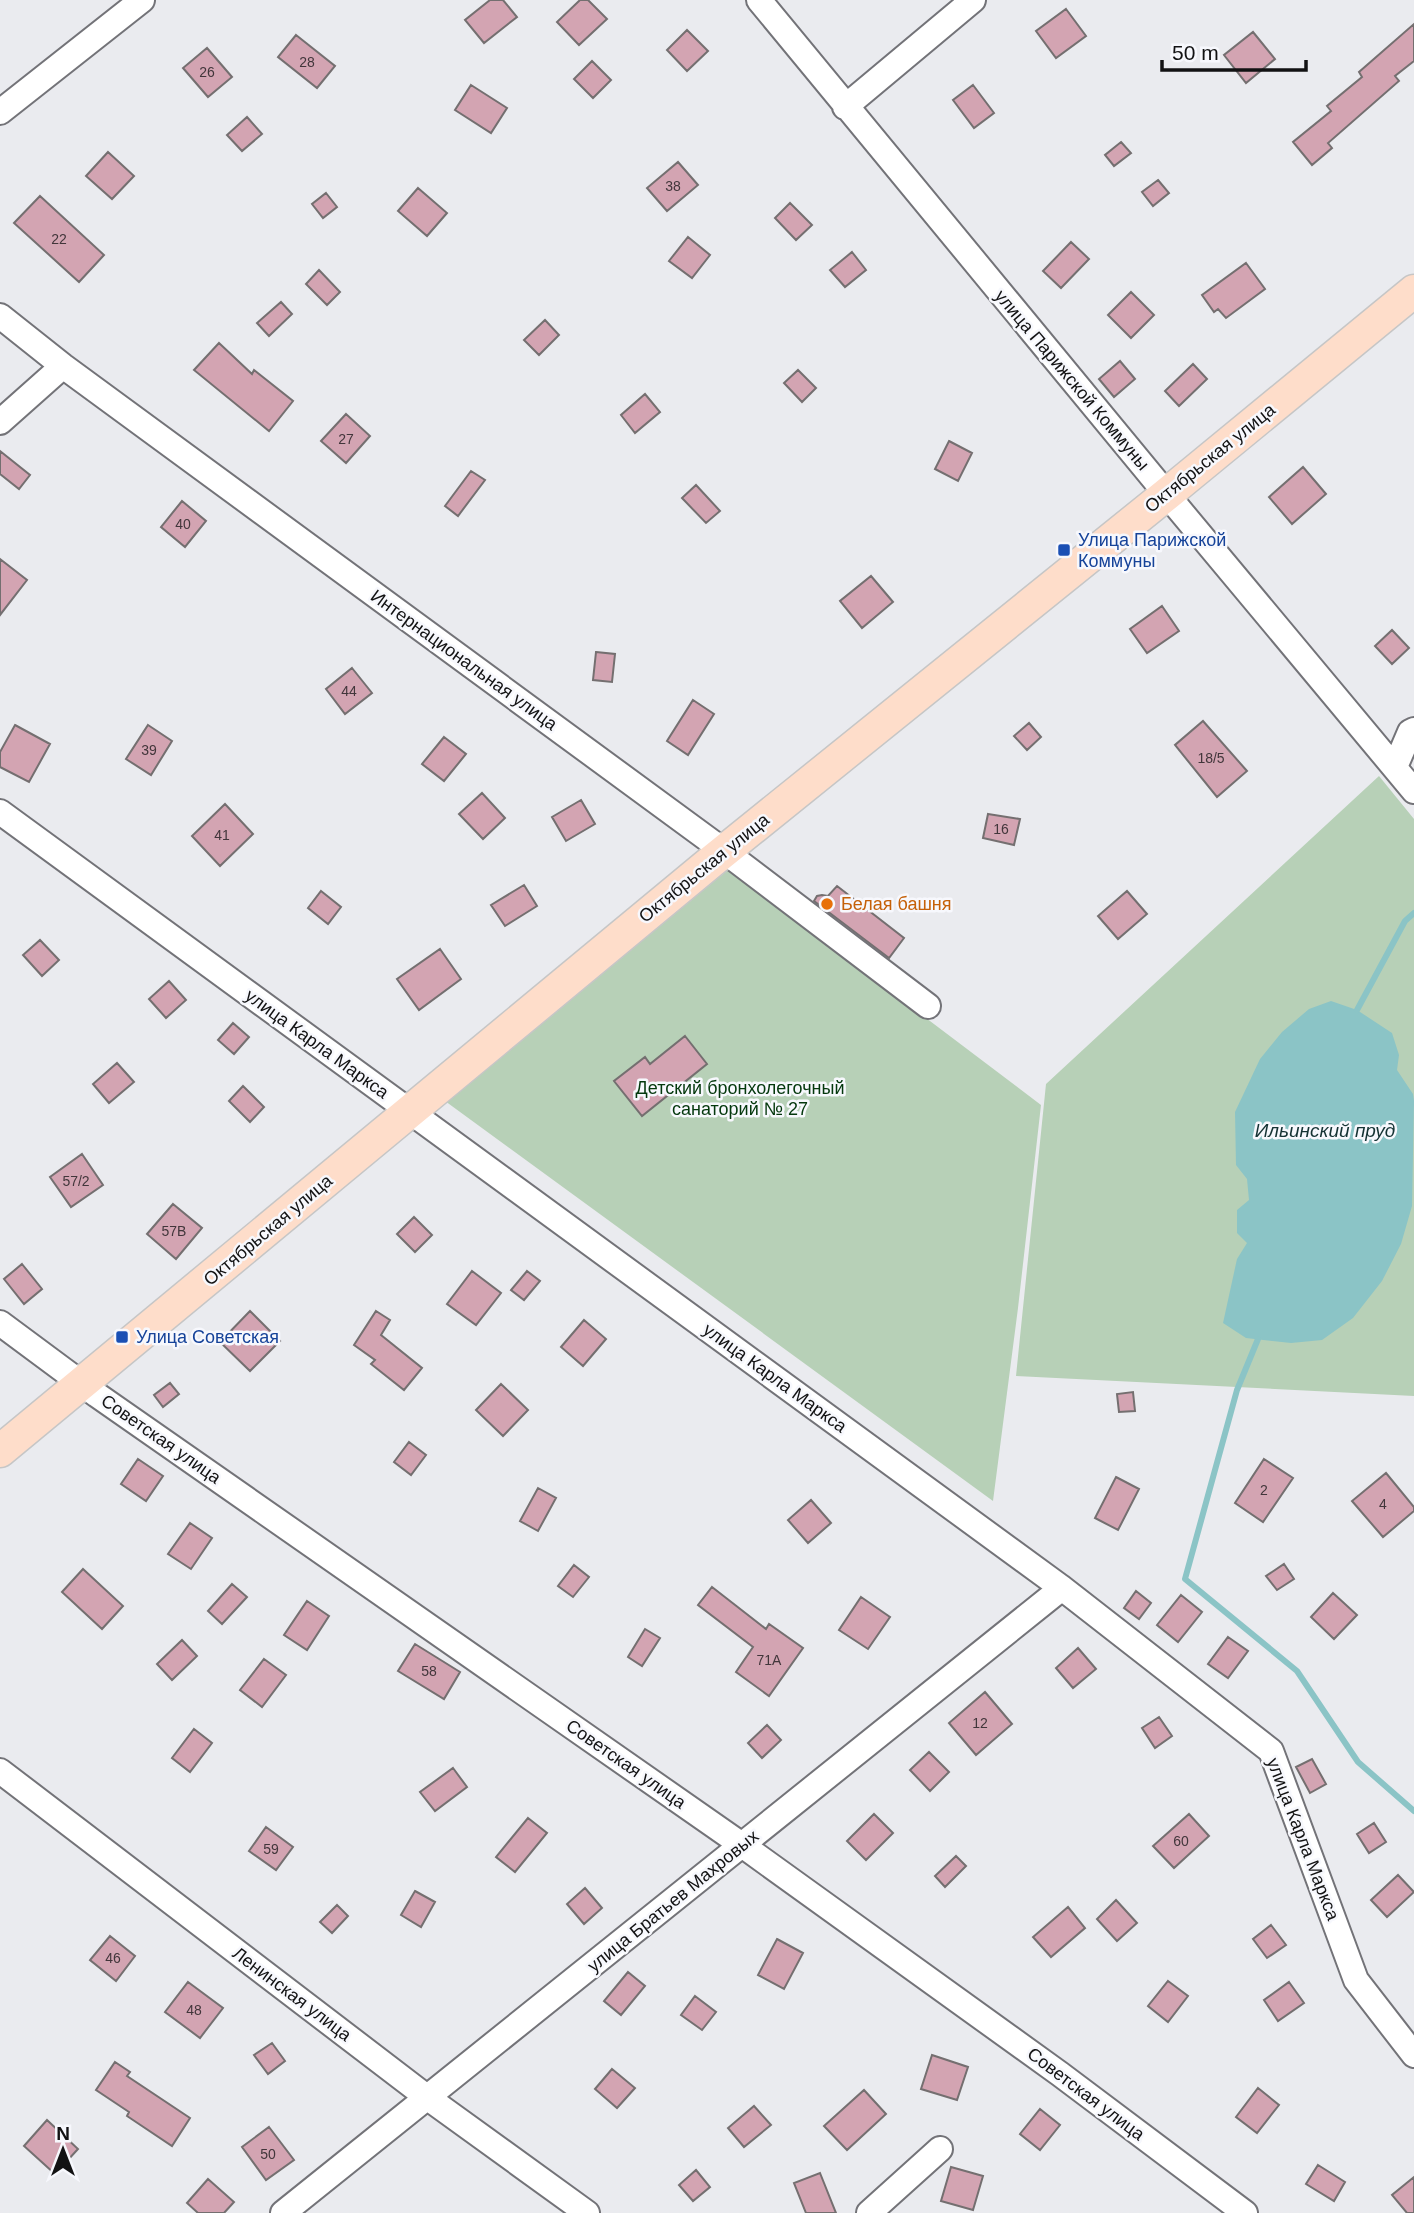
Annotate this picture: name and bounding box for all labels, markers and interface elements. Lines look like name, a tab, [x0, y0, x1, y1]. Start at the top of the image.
scale bar	[1162, 28, 1306, 72]
text: 50 m	[1172, 41, 1219, 64]
house number: 28	[299, 54, 315, 70]
house number: 26	[199, 64, 215, 80]
house number: 38	[665, 178, 681, 194]
house number: 22	[51, 231, 67, 247]
street label: улица Парижской Коммуны	[991, 286, 1153, 474]
street label: Октябрьская улица	[1141, 399, 1280, 517]
house number: 27	[338, 431, 354, 447]
house number: 40	[175, 516, 191, 532]
place label: Улица Парижской Коммуны	[1078, 530, 1226, 571]
marker: Улица Парижской Коммуны	[1056, 542, 1072, 558]
street label: Интернациональная улица	[367, 586, 562, 735]
house number: 44	[341, 683, 357, 699]
house number: 39	[141, 742, 157, 758]
house number: 18/5	[1197, 750, 1225, 766]
street label: Октябрьская улица	[635, 809, 774, 927]
house number: 16	[993, 821, 1009, 837]
house number: 41	[214, 827, 230, 843]
place label: Белая башня	[841, 894, 952, 914]
marker: Белая башня	[819, 896, 835, 912]
street label: улица Карла Маркса	[241, 985, 393, 1103]
park label: Детский бронхолегочный санаторий № 27	[636, 1078, 844, 1119]
water label: Ильинский пруд	[1255, 1120, 1395, 1141]
street label: Октябрьская улица	[200, 1170, 337, 1289]
house number: 57/2	[62, 1173, 90, 1189]
house number: 57В	[162, 1223, 186, 1239]
street label: улица Карла Маркса	[699, 1319, 851, 1437]
place label: Улица Советская	[136, 1327, 279, 1347]
marker: Улица Советская	[114, 1329, 130, 1345]
street label: Советская улица	[97, 1390, 225, 1488]
house number: 2	[1260, 1482, 1268, 1498]
house number: 4	[1379, 1496, 1387, 1512]
house number: 71А	[757, 1652, 782, 1668]
house number: 58	[421, 1663, 437, 1679]
street label: Советская улица	[562, 1715, 690, 1813]
house number: 12	[972, 1715, 988, 1731]
street label: улица Карла Маркса	[1263, 1755, 1344, 1924]
street label: улица Братьев Махровых	[584, 1826, 762, 1976]
house number: 60	[1173, 1833, 1189, 1849]
house number: 59	[263, 1841, 279, 1857]
street label: Ленинская улица	[229, 1943, 356, 2046]
house number: 46	[105, 1950, 121, 1966]
house number: 48	[186, 2002, 202, 2018]
street label: Советская улица	[1024, 2043, 1149, 2145]
north arrow	[28, 2115, 98, 2185]
text: N	[56, 2123, 70, 2144]
house number: 50	[260, 2146, 276, 2162]

